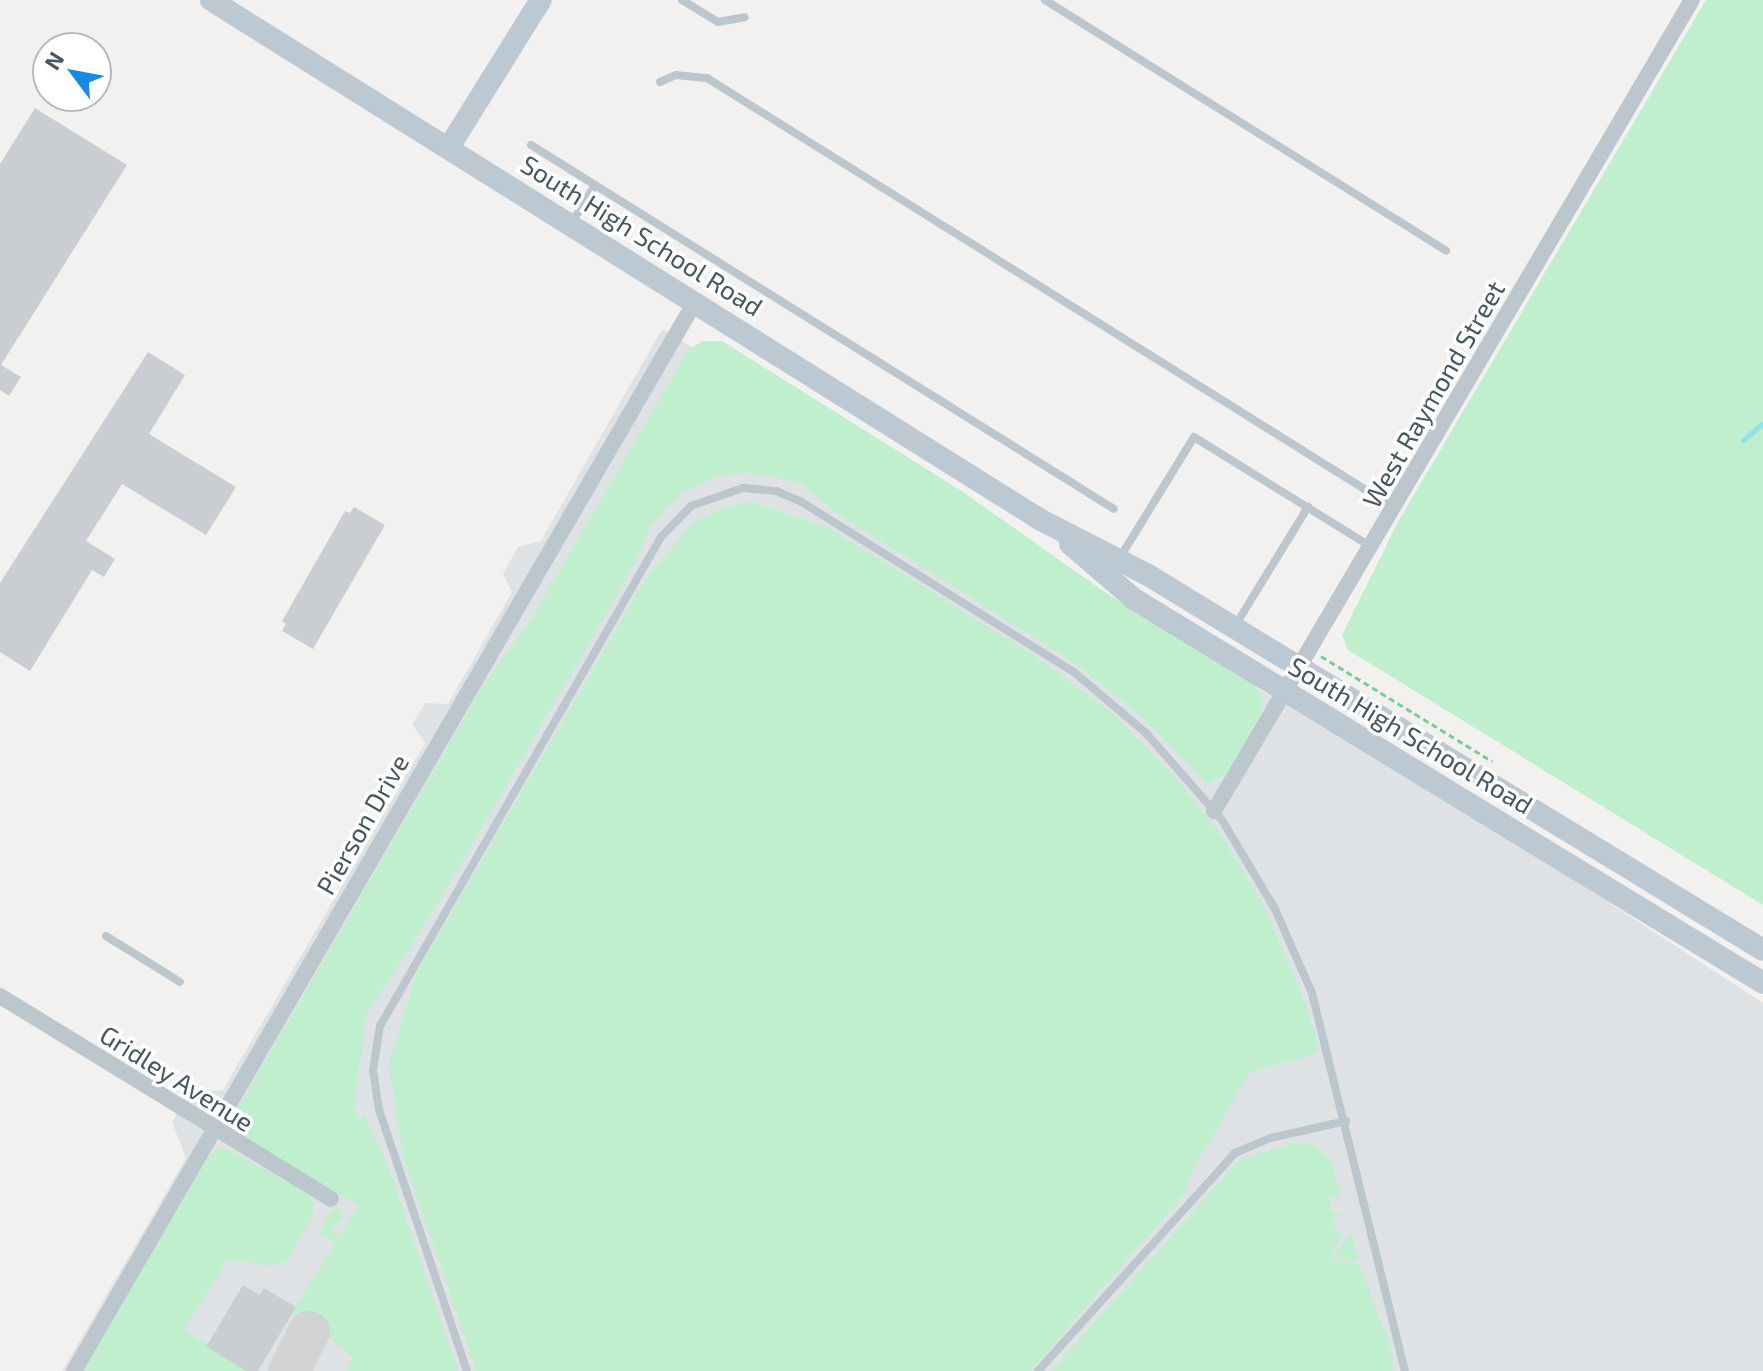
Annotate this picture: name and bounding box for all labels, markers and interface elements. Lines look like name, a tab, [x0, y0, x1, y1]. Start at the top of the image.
north arrow	[32, 32, 112, 112]
text: N	[38, 47, 69, 74]
street label: South High School Road	[515, 148, 769, 322]
street label: West Raymond Street	[1355, 275, 1511, 513]
street label: South High School Road	[1283, 650, 1539, 820]
street label: Pierson Drive	[309, 748, 415, 900]
street label: Gridley Avenue	[94, 1018, 260, 1138]

